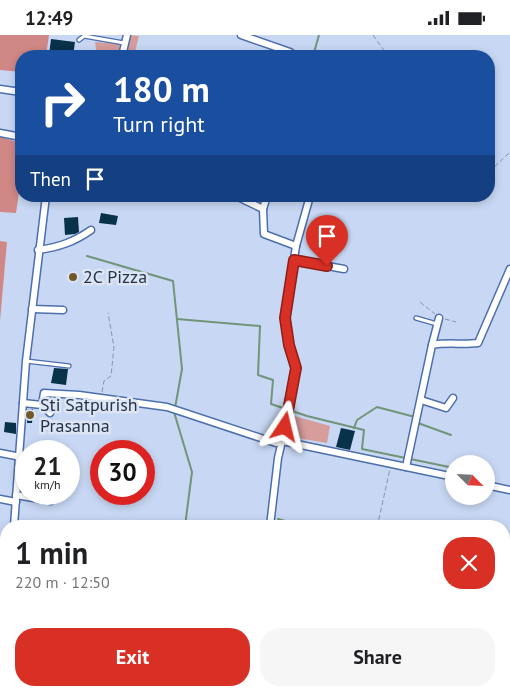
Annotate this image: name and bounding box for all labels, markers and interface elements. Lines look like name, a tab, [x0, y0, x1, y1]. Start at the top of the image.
text: 12:49	[25, 6, 73, 30]
text: 180 m	[113, 66, 210, 112]
icon: right	[30, 70, 95, 135]
text: Turn right	[113, 110, 205, 138]
icon: arrive	[81, 165, 109, 193]
text: Then	[30, 167, 71, 191]
pin	[306, 215, 348, 266]
icon: arrive	[313, 222, 341, 250]
place label: 2C Pizza	[83, 265, 147, 288]
marker: 2C Pizza	[67, 271, 79, 283]
place label: Sti Satpurish Prasanna	[40, 393, 138, 437]
position arrow	[258, 400, 310, 452]
marker: Sti Satpurish Prasanna	[24, 409, 36, 421]
speed limit sign: 30	[90, 440, 155, 505]
text: 21	[33, 450, 62, 482]
north arrow	[445, 455, 495, 505]
map controls	[445, 455, 495, 505]
text: km/h	[34, 477, 61, 492]
text: 1 min	[15, 533, 88, 572]
button: close	[443, 537, 495, 589]
text: 220 m · 12:50	[15, 572, 110, 592]
button: Exit	[15, 628, 250, 686]
button: Share	[260, 628, 495, 686]

